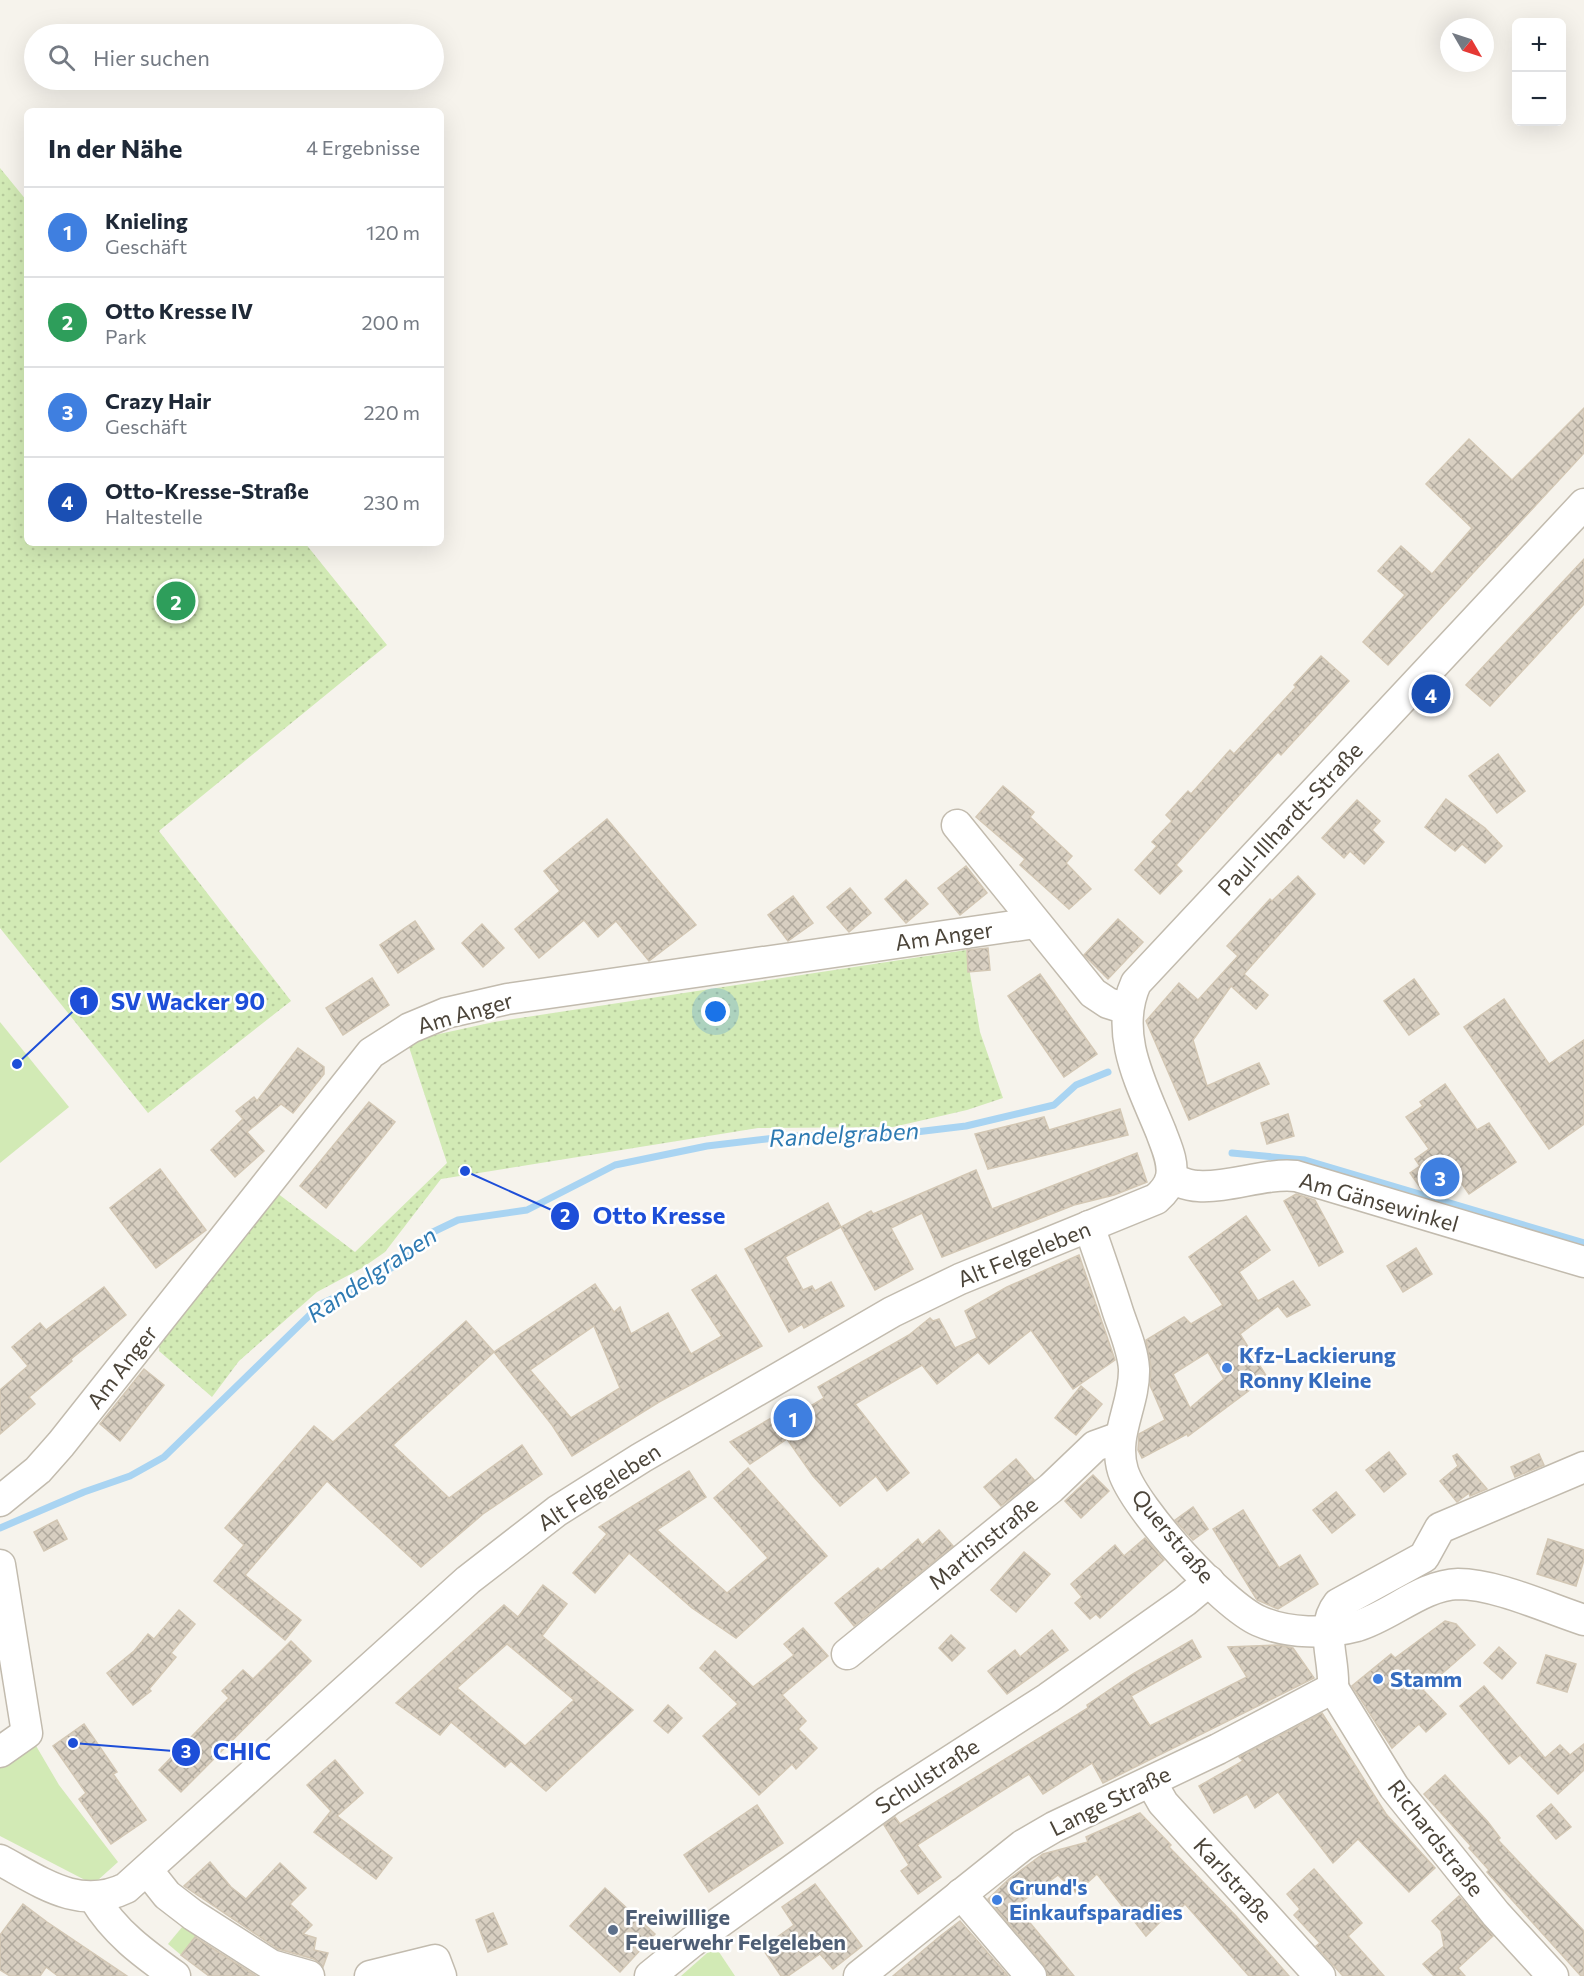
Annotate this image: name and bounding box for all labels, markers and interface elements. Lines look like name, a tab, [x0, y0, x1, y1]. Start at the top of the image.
north arrow	[1440, 18, 1494, 72]
map controls	[1512, 18, 1566, 126]
button: +	[1512, 18, 1566, 72]
search box	[24, 24, 444, 90]
icon: search	[45, 41, 78, 74]
text: Hier suchen	[93, 44, 210, 71]
button: −	[1512, 72, 1566, 126]
text: In der Nähe	[48, 132, 183, 163]
text: 4 Ergebnisse	[306, 135, 420, 159]
text: Knieling	[105, 207, 188, 234]
text: 1	[63, 220, 72, 244]
text: 120 m	[366, 220, 420, 244]
text: Geschäft	[105, 234, 187, 258]
text: Otto Kresse IV	[105, 297, 253, 324]
text: 2	[62, 310, 73, 334]
text: 200 m	[362, 310, 420, 334]
text: Park	[105, 324, 147, 348]
text: Crazy Hair	[105, 387, 211, 414]
text: 3	[62, 400, 73, 424]
text: 220 m	[364, 400, 420, 424]
text: Geschäft	[105, 414, 187, 438]
text: Otto-Kresse-Straße	[105, 477, 309, 504]
text: 4	[61, 490, 74, 514]
text: 230 m	[363, 490, 420, 514]
text: Haltestelle	[105, 504, 203, 528]
pin: 2	[156, 578, 195, 624]
pin: 4	[1412, 672, 1450, 716]
street label: Paul-Illhardt-Straße	[1212, 736, 1368, 901]
street label: Am Anger	[893, 915, 995, 956]
callout: SV Wacker 90	[69, 980, 278, 1022]
text: SV Wacker 90	[111, 986, 265, 1015]
street label: Am Anger	[414, 986, 516, 1039]
text: 1	[80, 990, 88, 1012]
your location	[701, 997, 730, 1026]
water label: Randelgraben	[768, 1115, 920, 1152]
pin: 3	[1420, 1154, 1460, 1200]
street label: Am Gänsewinkel	[1296, 1166, 1462, 1237]
callout: Otto Kresse	[550, 1195, 737, 1237]
text: Otto Kresse	[593, 1200, 725, 1229]
text: 2	[560, 1204, 570, 1226]
street label: Alt Felgeleben	[953, 1215, 1094, 1292]
water label: Randelgraben	[301, 1220, 442, 1328]
street label: Am Anger	[81, 1319, 163, 1414]
place label: Kfz-Lackierung Ronny Kleine	[1239, 1341, 1396, 1393]
marker: Kfz-Lackierung Ronny Kleine	[1220, 1361, 1234, 1375]
pin: 1	[774, 1396, 812, 1440]
street label: Alt Felgeleben	[532, 1437, 665, 1536]
street label: Querstraße	[1126, 1483, 1220, 1588]
street label: Martinstraße	[923, 1490, 1043, 1595]
place label: Stamm	[1390, 1665, 1462, 1692]
marker: Stamm	[1371, 1672, 1385, 1686]
callout: CHIC	[171, 1731, 283, 1773]
street label: Schulstraße	[870, 1732, 984, 1819]
text: CHIC	[213, 1736, 271, 1765]
text: 3	[181, 1740, 191, 1762]
street label: Lange Straße	[1045, 1760, 1175, 1841]
street label: Richardstraße	[1383, 1774, 1490, 1901]
street label: Karlstraße	[1188, 1832, 1278, 1928]
place label: Grund's Einkaufsparadies	[1009, 1873, 1183, 1925]
marker: Grund's Einkaufsparadies	[990, 1893, 1004, 1907]
place label: Freiwillige Feuerwehr Felgeleben	[625, 1903, 846, 1955]
marker: Freiwillige Feuerwehr Felgeleben	[606, 1923, 620, 1937]

